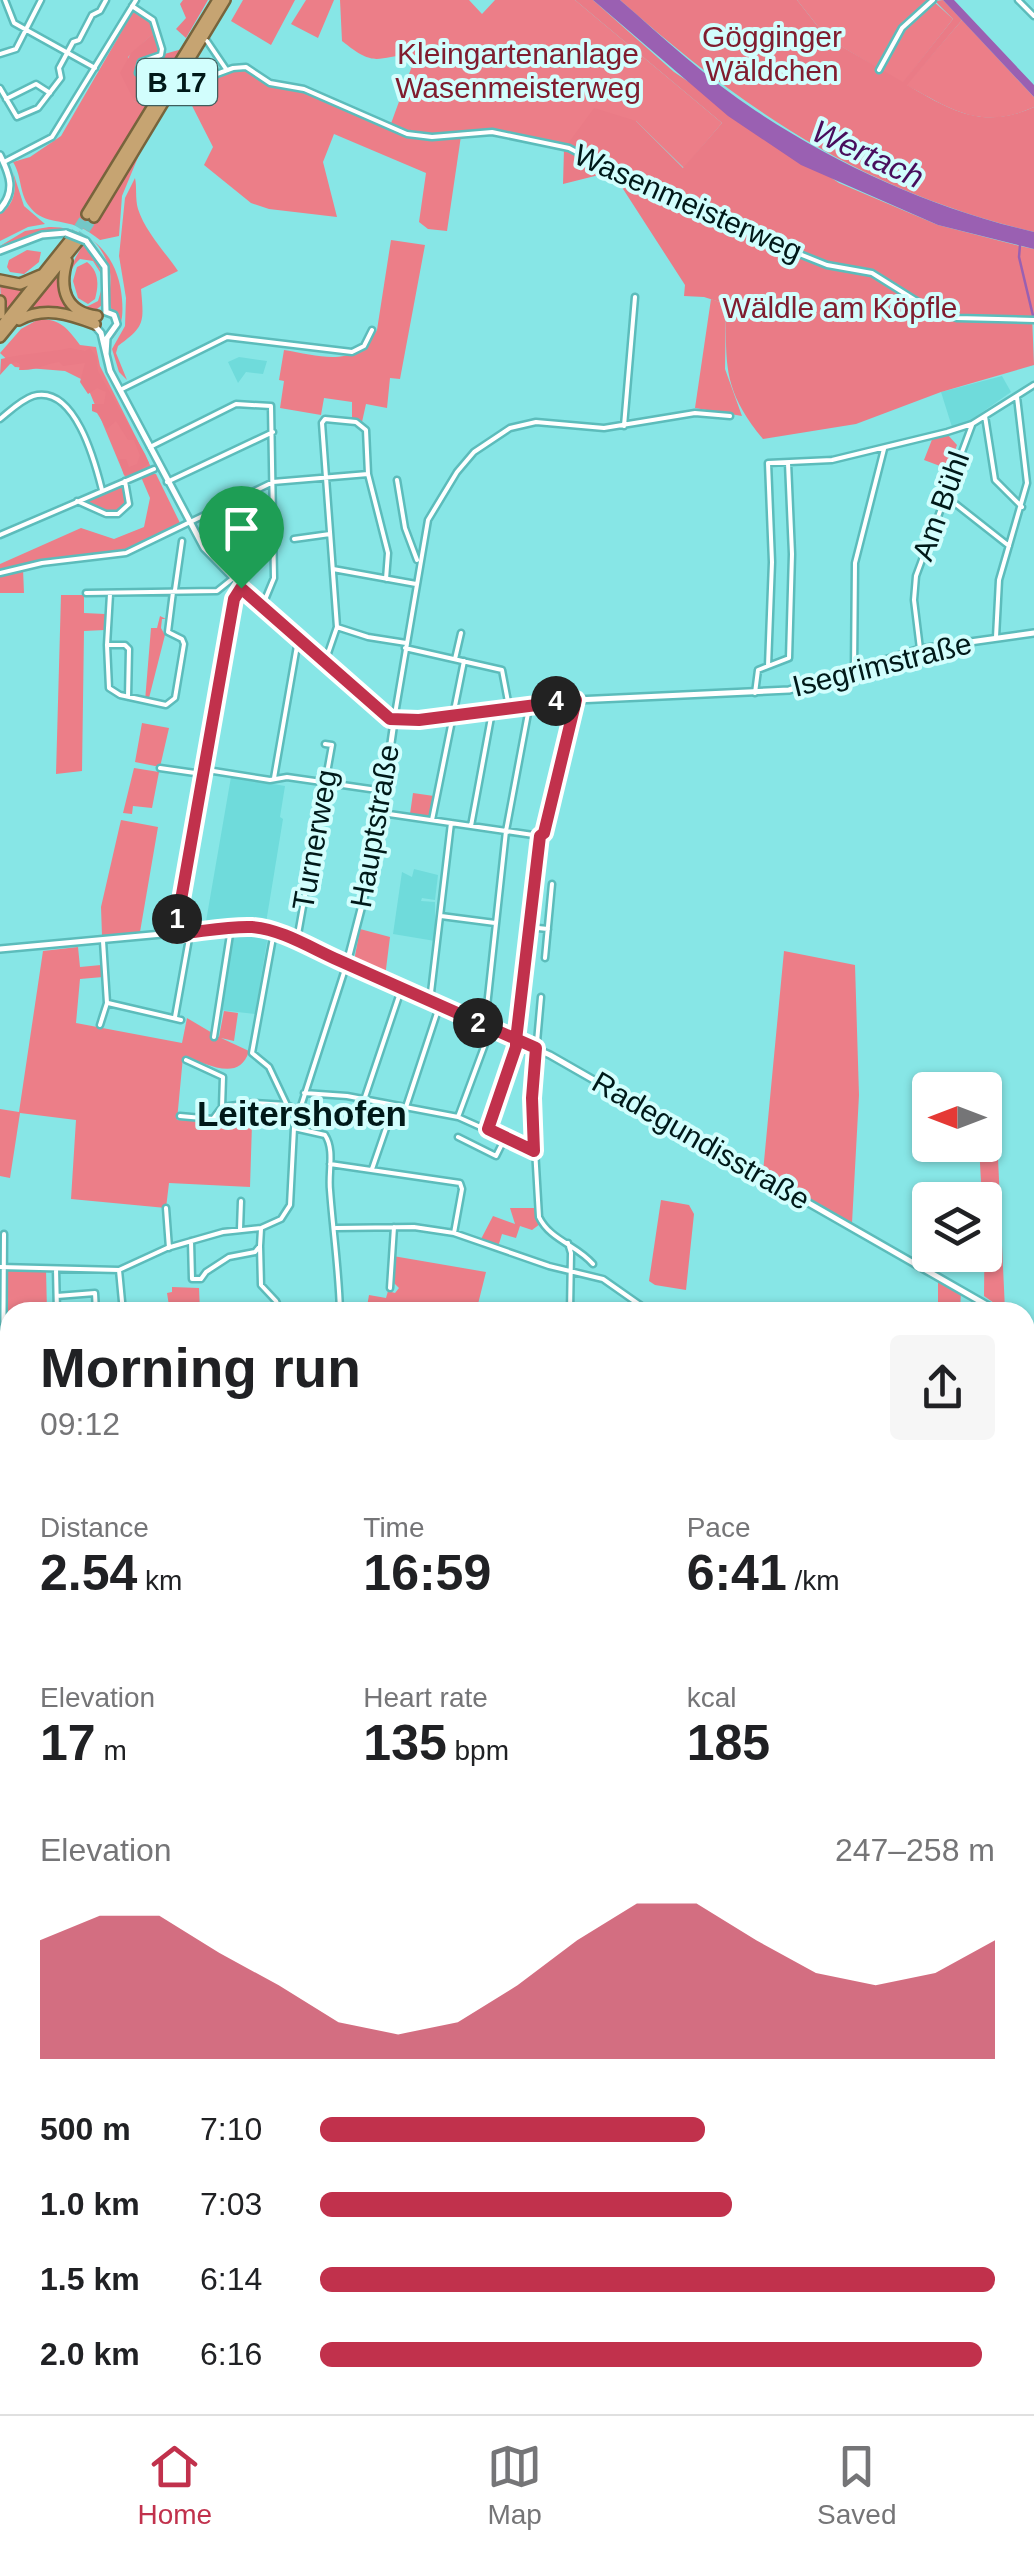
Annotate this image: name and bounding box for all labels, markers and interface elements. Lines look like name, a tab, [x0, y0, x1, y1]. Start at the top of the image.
park label: Gögginger Wäldchen	[702, 20, 842, 87]
park label: Kleingartenanlage Wasenmeisterweg	[395, 37, 641, 104]
road number: B 17	[137, 59, 217, 105]
water label: Wertach	[807, 113, 929, 195]
street label: Wasenmeisterweg	[569, 138, 807, 268]
park label: Wäldle am Köpfle	[722, 291, 958, 324]
street label: Am Bühl	[906, 447, 975, 565]
pin	[199, 486, 284, 589]
icon: arrive	[214, 501, 269, 556]
street label: Isegrimstraße	[789, 626, 975, 703]
pin: 4	[531, 676, 581, 726]
text: 4	[548, 685, 564, 716]
street label: Hauptstraße	[344, 742, 405, 910]
street label: Turnerweg	[286, 767, 343, 913]
pin: 1	[152, 894, 202, 944]
text: 1	[169, 903, 185, 934]
pin: 2	[453, 998, 503, 1048]
text: 2	[470, 1007, 486, 1038]
street label: Radegundisstraße	[587, 1065, 816, 1216]
north arrow	[912, 1072, 1002, 1162]
map controls	[912, 1072, 1002, 1272]
district label: Leitershofen	[197, 1094, 407, 1133]
button: layers	[912, 1182, 1002, 1272]
button: share	[890, 1335, 995, 1440]
text: Morning run	[40, 1337, 361, 1399]
text: 09:12	[40, 1406, 120, 1442]
text: Distance	[40, 1512, 149, 1543]
text: Time	[363, 1512, 425, 1543]
text: Pace	[687, 1512, 750, 1543]
text: 2.54	[40, 1545, 137, 1601]
text: 16:59	[363, 1545, 491, 1601]
text: 6:41	[687, 1545, 787, 1601]
text: km	[137, 1565, 182, 1596]
text: /km	[787, 1565, 840, 1596]
text: Elevation	[40, 1682, 155, 1713]
text: Heart rate	[363, 1682, 488, 1713]
text: kcal	[687, 1682, 736, 1713]
text: 17	[40, 1715, 96, 1771]
text: 135	[363, 1715, 447, 1771]
text: 185	[687, 1715, 770, 1771]
text: m	[96, 1735, 127, 1766]
text: bpm	[447, 1735, 509, 1766]
text: Elevation	[40, 1832, 172, 1868]
text: 247–258 m	[835, 1832, 995, 1868]
text: 500 m	[40, 2111, 131, 2147]
text: 7:10	[200, 2111, 262, 2147]
text: 1.0 km	[40, 2186, 140, 2222]
text: 7:03	[200, 2186, 262, 2222]
text: 1.5 km	[40, 2261, 140, 2297]
text: 6:14	[200, 2261, 262, 2297]
text: 2.0 km	[40, 2336, 140, 2372]
text: 6:16	[200, 2336, 262, 2372]
tab: Home	[137, 2439, 212, 2531]
tab: Map	[487, 2439, 542, 2531]
tab: Saved	[817, 2439, 896, 2531]

